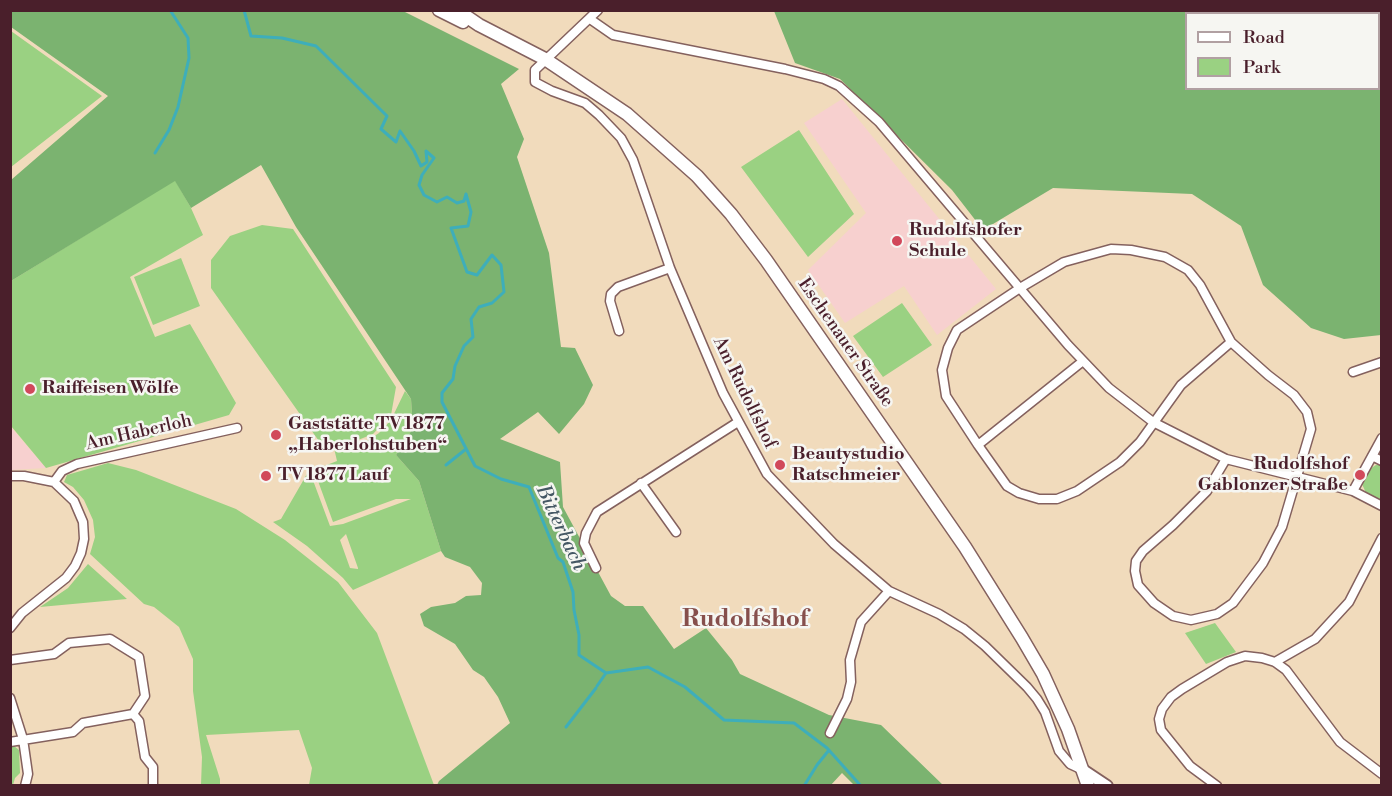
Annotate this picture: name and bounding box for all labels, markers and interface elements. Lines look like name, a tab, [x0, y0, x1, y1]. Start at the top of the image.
legend	[1185, 12, 1380, 90]
text: Road	[1243, 26, 1285, 49]
text: Park	[1243, 56, 1280, 79]
place label: Rudolfshofer Schule	[909, 220, 1022, 262]
marker: Rudolfshofer Schule	[890, 234, 904, 248]
street label: Eschenauer Straße	[792, 274, 898, 412]
street label: Am Rudolfshof	[708, 334, 780, 452]
place label: Raiffeisen Wölfe	[42, 378, 179, 400]
marker: Raiffeisen Wölfe	[23, 382, 37, 396]
street label: Am Haberloh	[84, 410, 194, 456]
place label: Gaststätte TV 1877 „Haberlohstuben“	[288, 414, 447, 456]
marker: Gaststätte TV 1877 „Haberlohstuben“	[269, 428, 283, 442]
place label: Beautystudio Ratschmeier	[792, 444, 905, 486]
place label: Rudolfshof Gablonzer Straße	[1198, 454, 1348, 496]
marker: Beautystudio Ratschmeier	[773, 458, 787, 472]
place label: TV 1877 Lauf	[278, 465, 389, 487]
marker: Rudolfshof Gablonzer Straße	[1353, 468, 1367, 482]
marker: TV 1877 Lauf	[259, 469, 273, 483]
water label: Bitterbach	[530, 481, 590, 575]
district label: Rudolfshof	[682, 606, 808, 634]

